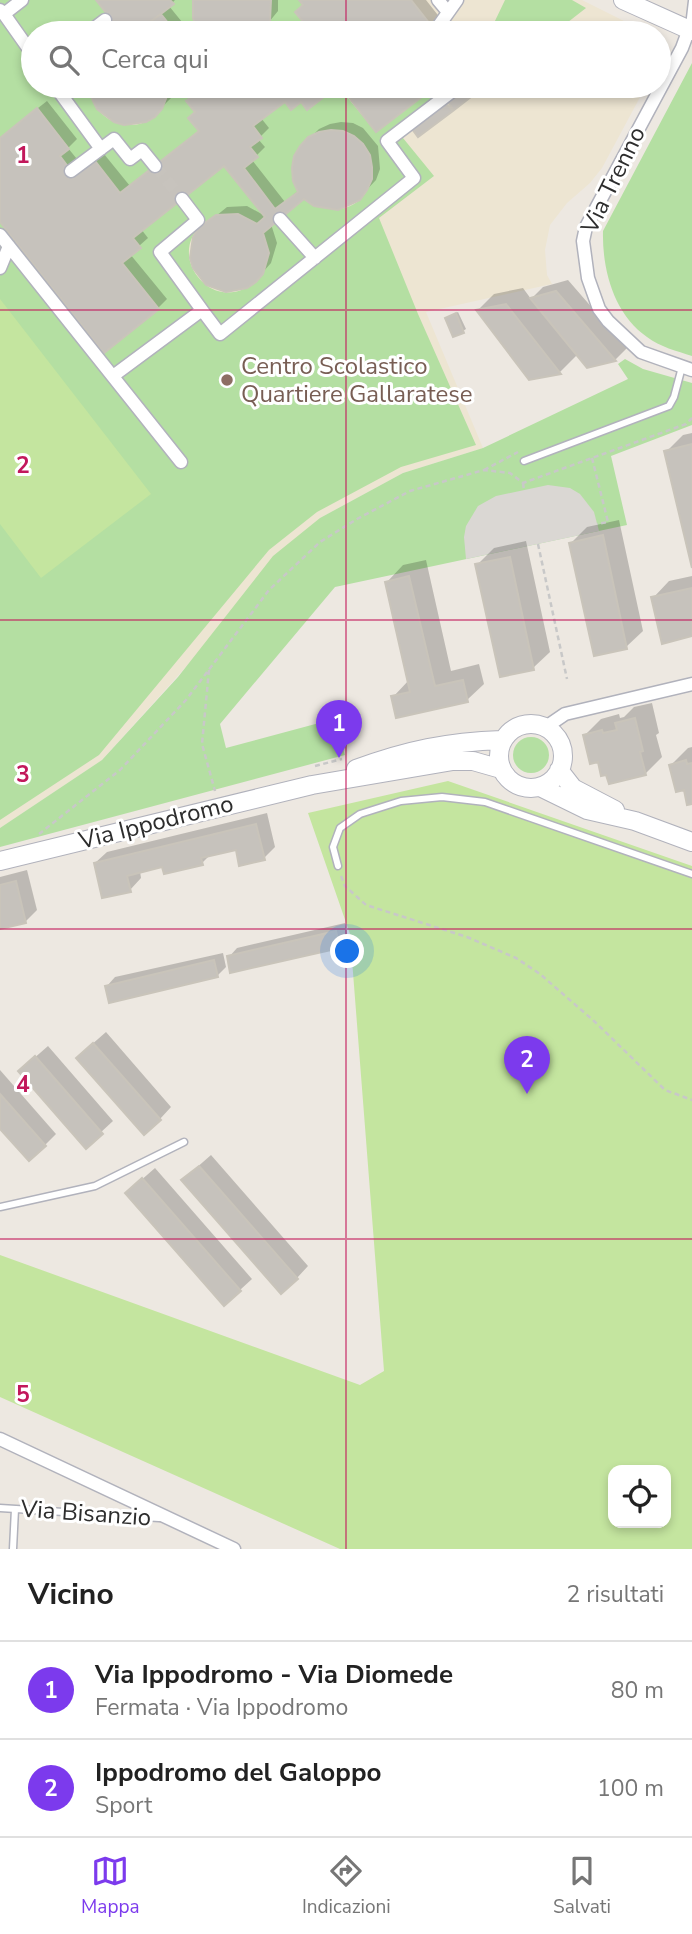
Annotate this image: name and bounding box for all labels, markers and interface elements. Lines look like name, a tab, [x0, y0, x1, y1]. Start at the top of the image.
search box	[21, 21, 671, 98]
icon: search	[45, 41, 83, 79]
text: Cerca qui	[101, 42, 209, 77]
street label: Via Trenno	[573, 121, 653, 240]
text: 1	[16, 140, 30, 171]
place label: Centro Scolastico Quartiere Gallaratese	[241, 350, 473, 410]
marker: Centro Scolastico Quartiere Gallaratese	[219, 372, 235, 388]
text: 2	[16, 450, 30, 481]
pin: 1	[316, 700, 362, 758]
text: 3	[16, 759, 30, 790]
street label: Via Ippodromo	[74, 787, 237, 857]
your location	[330, 934, 364, 968]
pin: 2	[504, 1036, 550, 1094]
text: 4	[16, 1069, 30, 1100]
text: 5	[16, 1379, 30, 1410]
map controls	[608, 1465, 671, 1528]
button: locate	[608, 1465, 671, 1528]
street label: Via Bisanzio	[19, 1492, 152, 1534]
text: Vicino	[28, 1574, 114, 1615]
text: 2 risultati	[567, 1579, 664, 1610]
text: Via Ippodromo - Via Diomede	[95, 1657, 453, 1692]
text: 1	[44, 1675, 58, 1706]
text: 80 m	[611, 1675, 664, 1706]
text: Fermata · Via Ippodromo	[95, 1692, 348, 1723]
text: Ippodromo del Galoppo	[95, 1755, 382, 1790]
text: 2	[44, 1773, 58, 1804]
text: 100 m	[597, 1773, 664, 1804]
text: Sport	[95, 1790, 152, 1821]
tab: Mappa	[81, 1852, 140, 1920]
tab: Indicazioni	[302, 1852, 391, 1920]
tab: Salvati	[553, 1852, 611, 1920]

